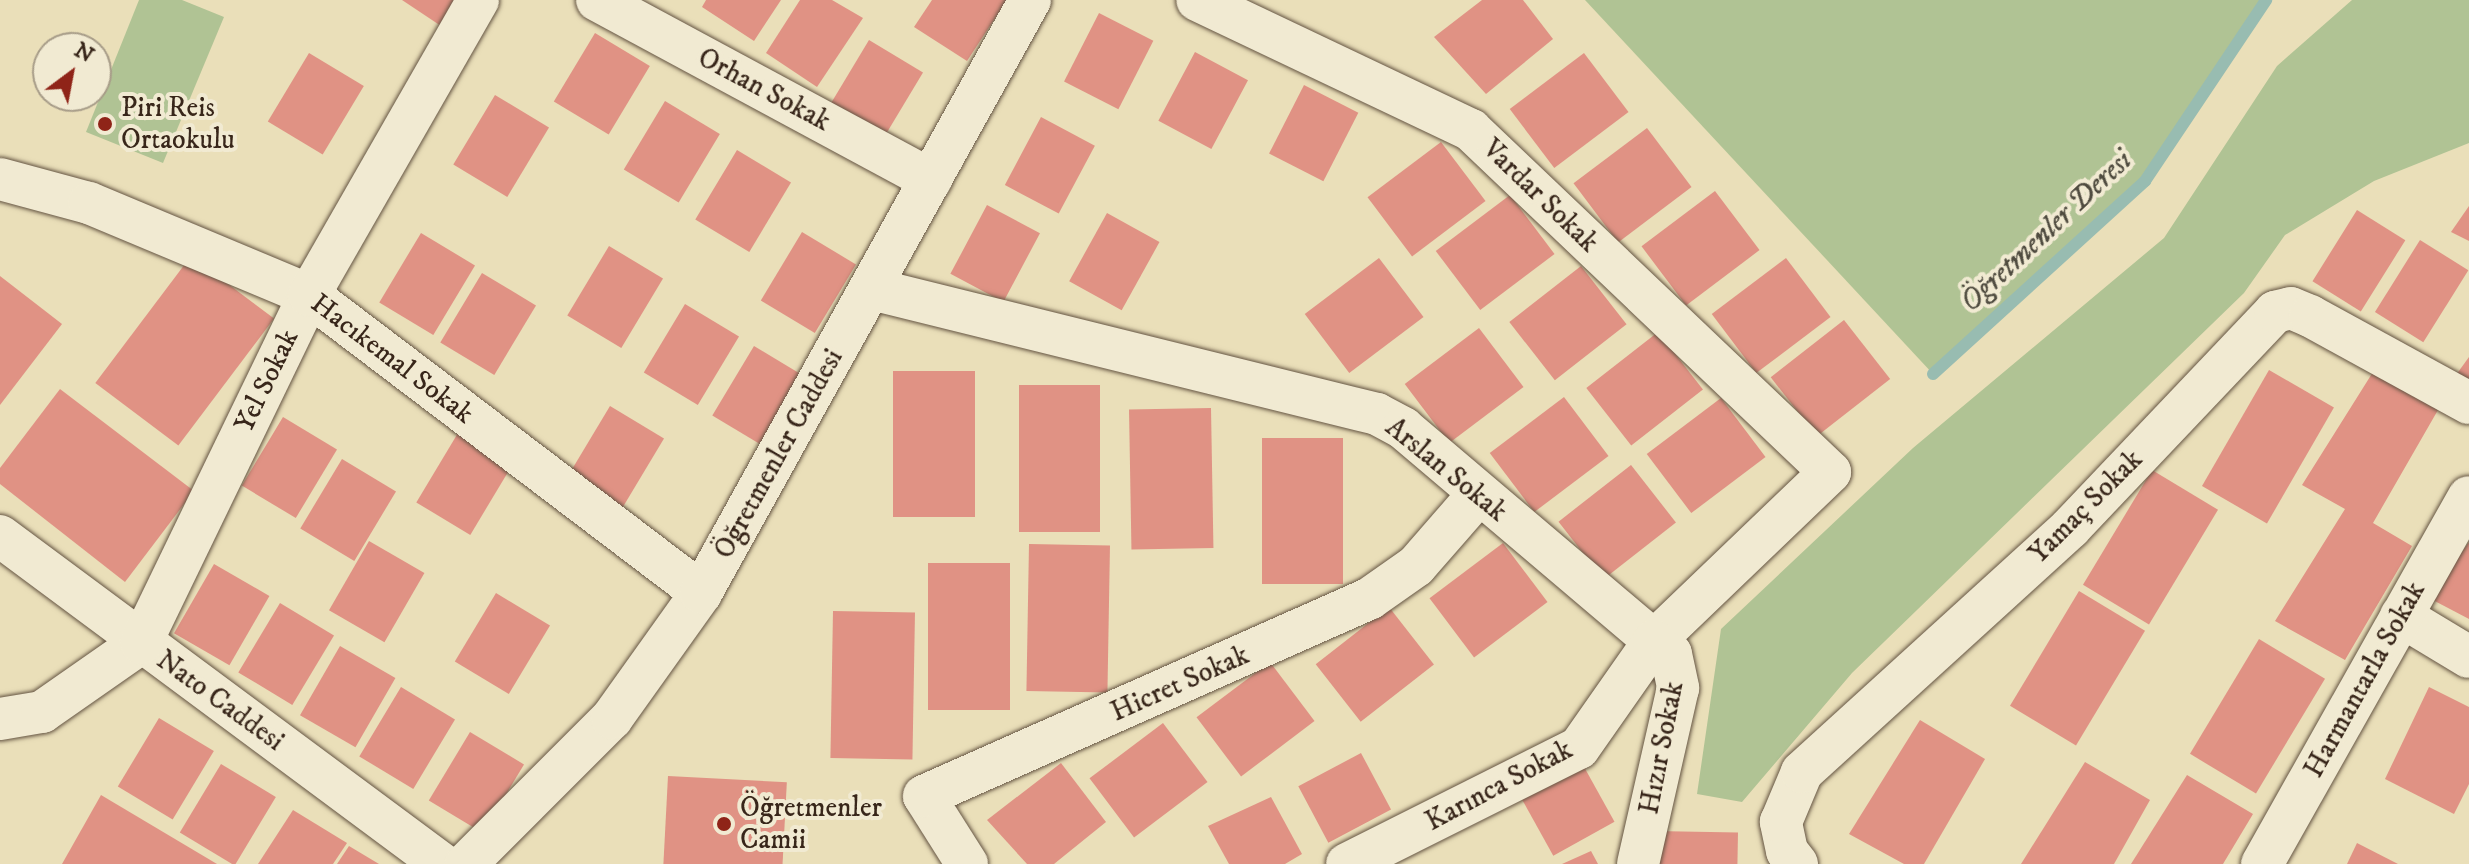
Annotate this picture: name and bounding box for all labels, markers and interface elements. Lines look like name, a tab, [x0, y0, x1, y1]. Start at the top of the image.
north arrow	[32, 32, 112, 112]
text: N	[69, 37, 99, 69]
street label: Orhan Sokak	[692, 41, 836, 139]
place label: Piri Reis Ortaokulu	[121, 91, 235, 157]
marker: Piri Reis Ortaokulu	[96, 115, 114, 133]
street label: Vardar Sokak	[1475, 132, 1605, 260]
water label: Öğretmenler Deresi	[1954, 143, 2140, 321]
street label: Hacıkemal Sokak	[304, 287, 480, 431]
street label: Yel Sokak	[228, 324, 306, 438]
street label: Öğretmenler Caddesi	[707, 343, 851, 565]
street label: Arslan Sokak	[1379, 411, 1513, 529]
street label: Yamaç Sokak	[2022, 443, 2150, 571]
street label: Harmantarla Sokak	[2297, 576, 2433, 784]
street label: Hicret Sokak	[1106, 639, 1254, 729]
street label: Nato Caddesi	[150, 643, 290, 759]
street label: Hızır Sokak	[1633, 679, 1691, 817]
street label: Karınca Sokak	[1420, 733, 1578, 839]
place label: Öğretmenler Camii	[740, 791, 882, 857]
marker: Öğretmenler Camii	[715, 815, 733, 833]

